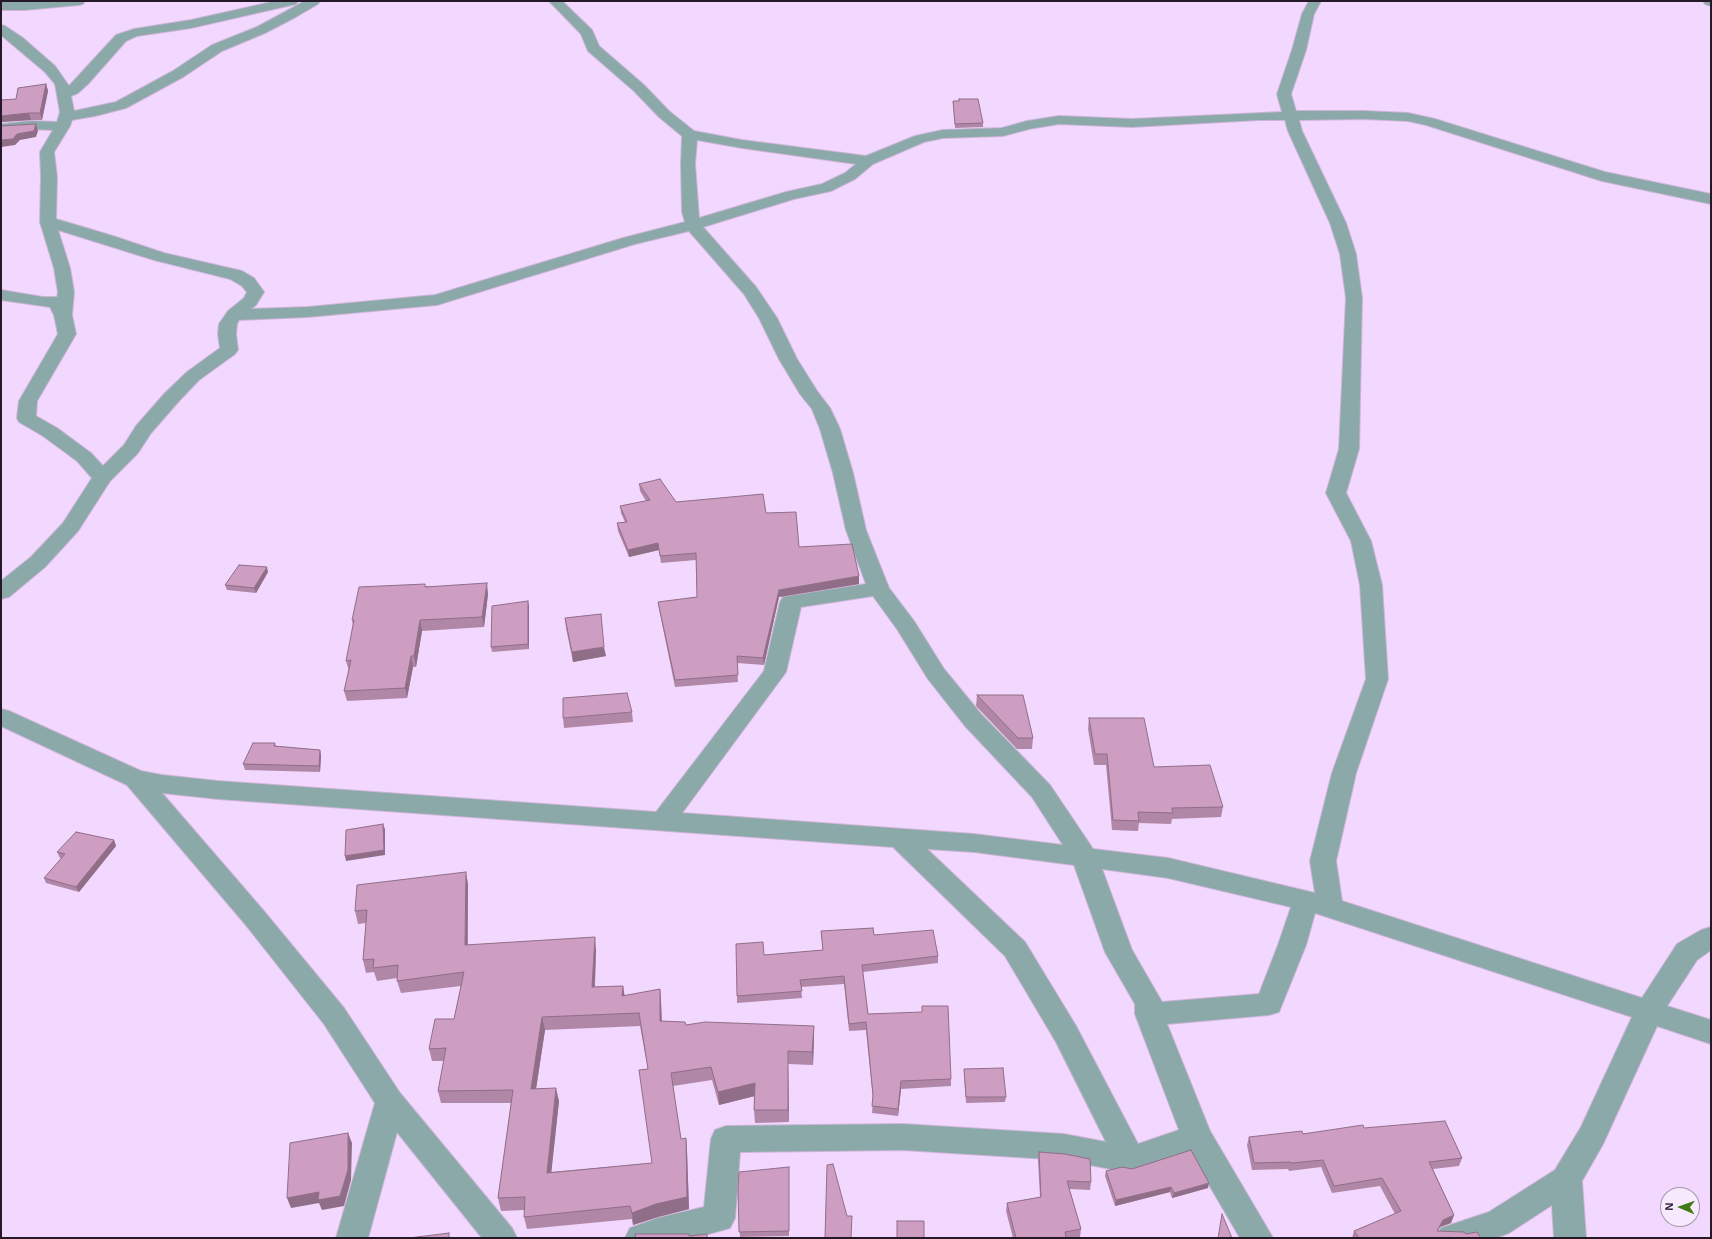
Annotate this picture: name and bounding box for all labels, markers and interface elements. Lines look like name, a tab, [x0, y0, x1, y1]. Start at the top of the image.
north arrow	[1660, 1187, 1700, 1227]
text: N	[1663, 1202, 1675, 1211]

